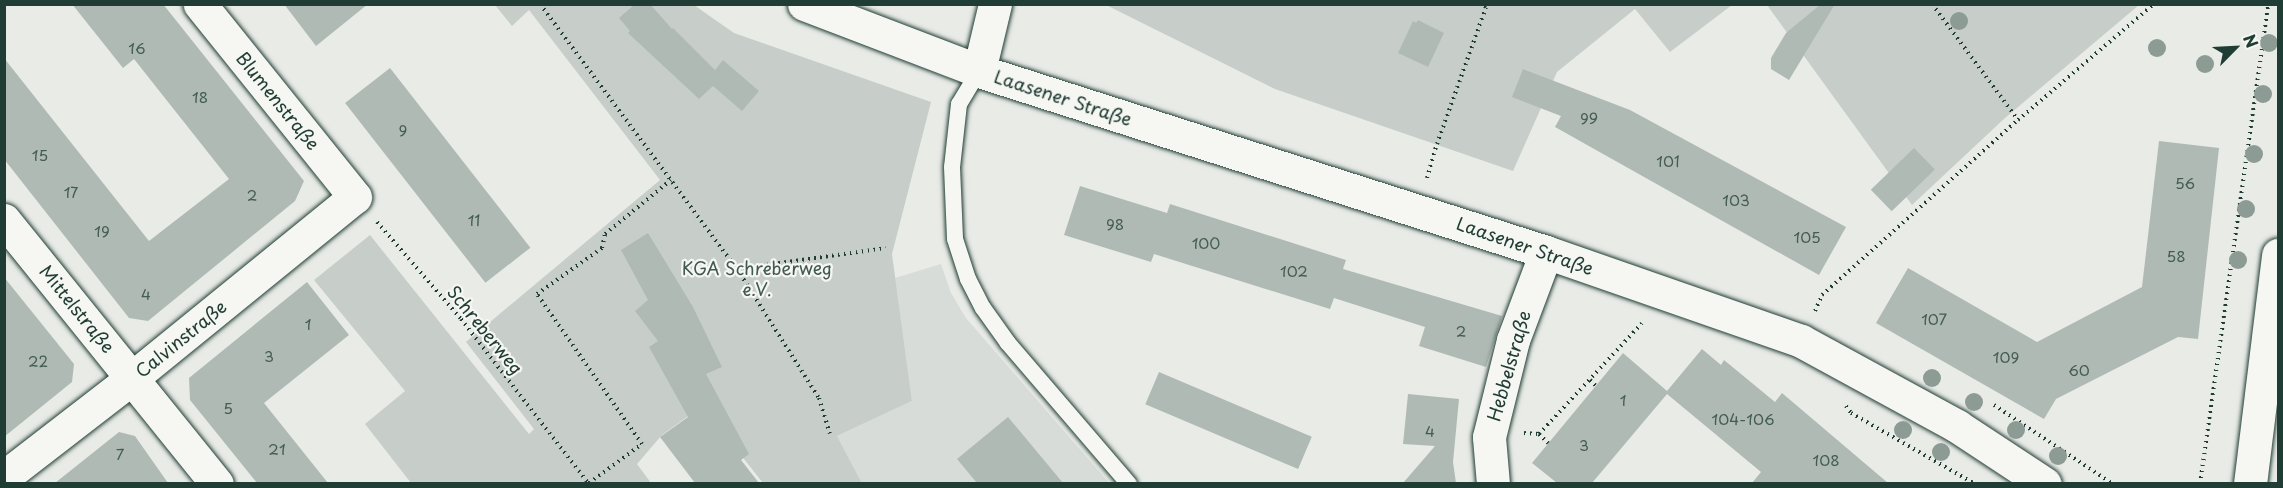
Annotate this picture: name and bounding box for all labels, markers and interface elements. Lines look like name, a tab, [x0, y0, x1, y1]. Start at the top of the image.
north arrow	[2205, 18, 2265, 78]
text: N	[2238, 30, 2265, 51]
house number: 16	[128, 39, 146, 57]
street label: Blumenstraße	[232, 48, 324, 154]
street label: Laasener Straße	[991, 65, 1135, 131]
house number: 18	[192, 88, 208, 106]
house number: 99	[1580, 109, 1598, 127]
house number: 9	[399, 121, 407, 139]
house number: 15	[32, 146, 48, 164]
house number: 101	[1656, 152, 1680, 170]
house number: 56	[2175, 174, 2195, 192]
house number: 17	[64, 183, 78, 201]
house number: 2	[247, 186, 257, 204]
house number: 103	[1722, 191, 1750, 209]
house number: 11	[468, 211, 480, 229]
street label: Laasener Straße	[1453, 212, 1597, 280]
house number: 98	[1106, 215, 1124, 233]
house number: 19	[94, 222, 110, 240]
house number: 105	[1793, 228, 1821, 246]
house number: 100	[1192, 234, 1220, 252]
house number: 58	[2166, 247, 2186, 265]
park label: KGA Schreberweg e.V.	[680, 258, 834, 300]
street label: Mittelstraße	[35, 261, 119, 357]
house number: 102	[1280, 262, 1308, 280]
street label: Schreberweg	[443, 281, 527, 379]
house number: 4	[141, 285, 151, 303]
street label: Calvinstraße	[131, 296, 231, 382]
street label: Hebbelstraße	[1483, 308, 1535, 424]
house number: 107	[1921, 310, 1947, 328]
house number: 1	[305, 315, 311, 333]
house number: 2	[1456, 322, 1466, 340]
house number: 3	[264, 347, 274, 365]
house number: 109	[1993, 348, 2019, 366]
house number: 22	[28, 352, 48, 370]
house number: 60	[2068, 361, 2090, 379]
house number: 1	[1620, 391, 1626, 409]
house number: 5	[223, 399, 233, 417]
house number: 104-106	[1711, 410, 1775, 428]
house number: 4	[1425, 422, 1435, 440]
house number: 3	[1579, 436, 1589, 454]
house number: 21	[268, 440, 286, 458]
house number: 7	[116, 445, 124, 463]
house number: 108	[1812, 451, 1840, 469]

